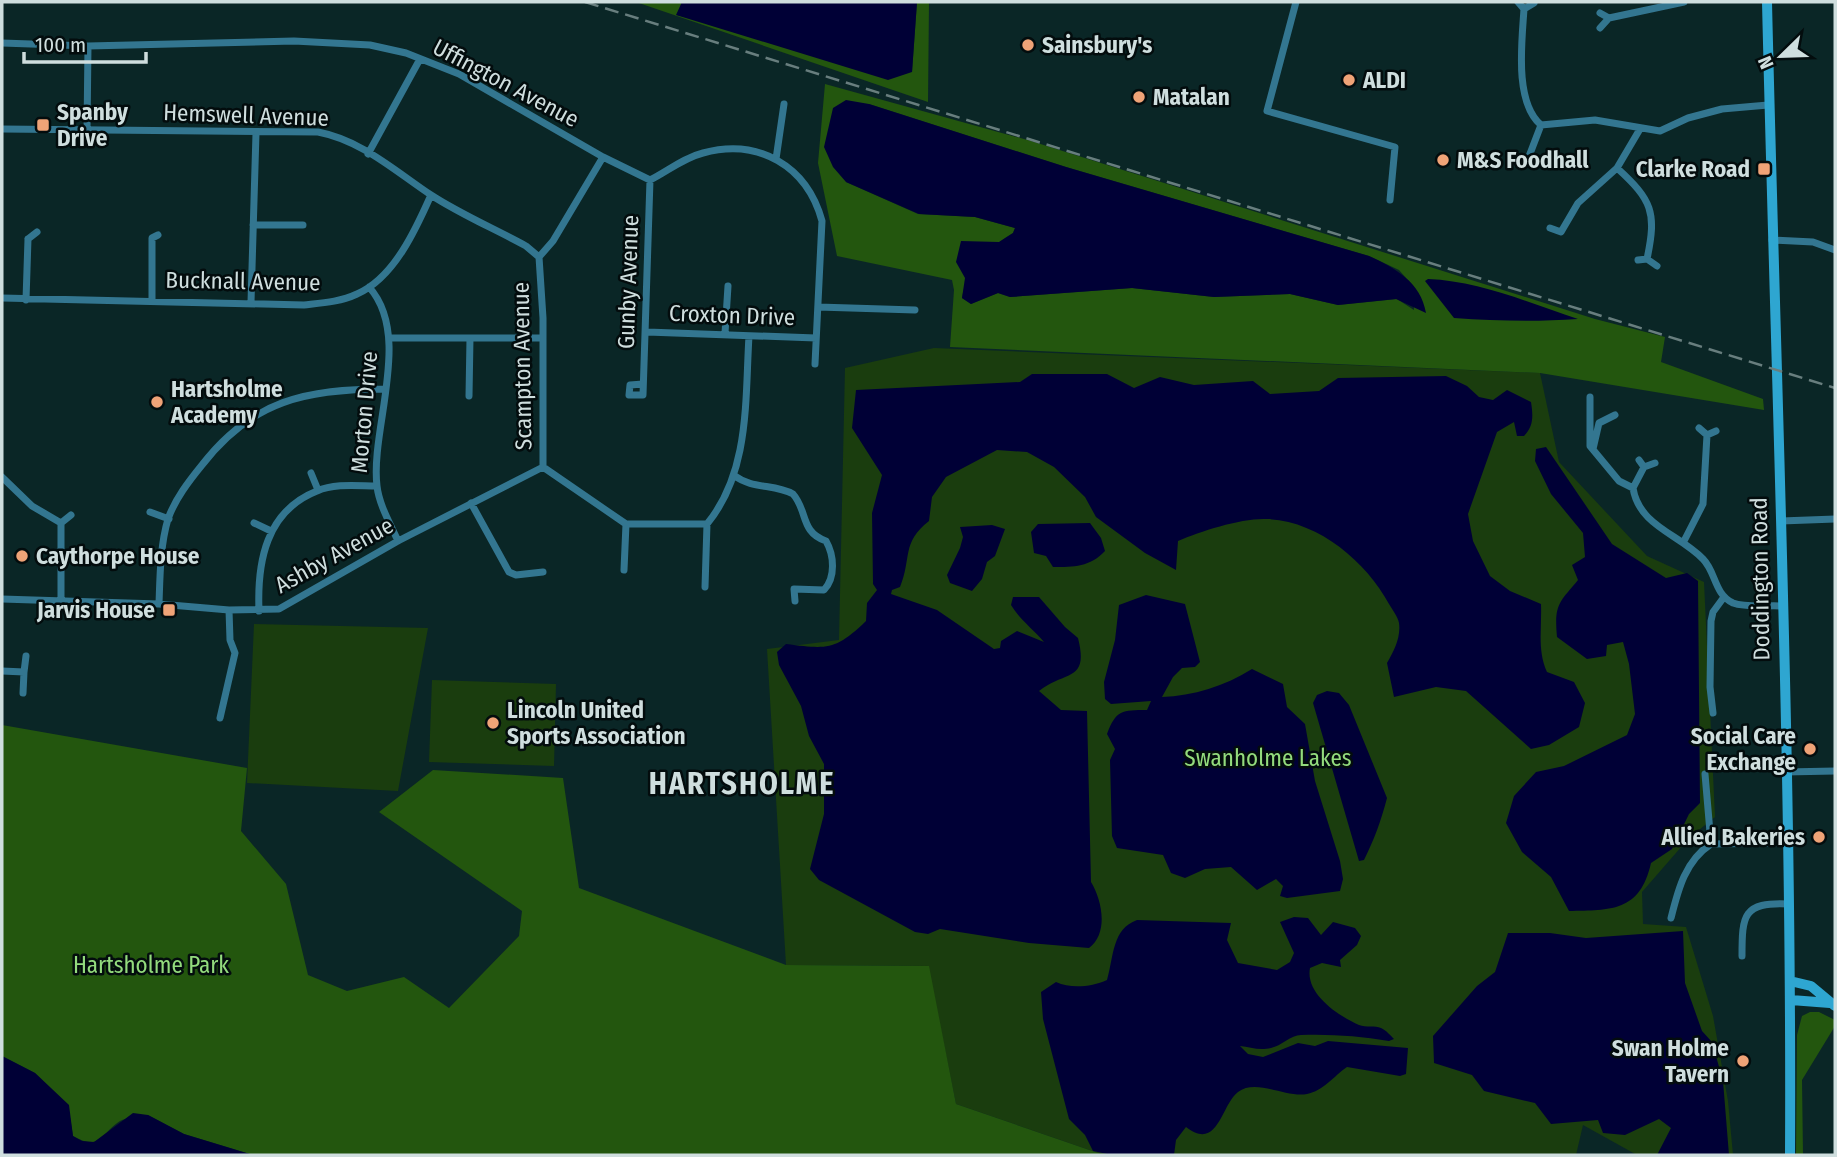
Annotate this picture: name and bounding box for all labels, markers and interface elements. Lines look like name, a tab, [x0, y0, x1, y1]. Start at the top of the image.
scale bar	[24, 21, 147, 65]
north arrow	[1746, 21, 1816, 91]
place label: Sainsbury's	[1042, 31, 1152, 59]
text: 100 m	[35, 32, 86, 58]
street label: Uffington Avenue	[428, 33, 584, 133]
marker: Sainsbury's	[1020, 37, 1036, 53]
text: N	[1753, 53, 1779, 72]
place label: ALDI	[1362, 66, 1406, 94]
marker: ALDI	[1341, 72, 1357, 88]
place label: Matalan	[1153, 83, 1230, 111]
marker: Matalan	[1131, 89, 1147, 105]
place label: Spanby Drive	[57, 98, 129, 152]
street label: Hemswell Avenue	[163, 98, 329, 132]
marker: Spanby Drive	[35, 117, 51, 133]
place label: M&S Foodhall	[1457, 146, 1589, 174]
marker: M&S Foodhall	[1435, 152, 1451, 168]
place label: Clarke Road	[1636, 155, 1750, 183]
marker: Clarke Road	[1756, 161, 1772, 177]
street label: Gunby Avenue	[612, 214, 644, 350]
street label: Bucknall Avenue	[165, 266, 321, 296]
street label: Scampton Avenue	[507, 282, 537, 450]
street label: Croxton Drive	[668, 299, 796, 331]
street label: Morton Drive	[345, 350, 383, 474]
place label: Hartsholme Academy	[170, 375, 283, 429]
marker: Hartsholme Academy	[149, 394, 165, 410]
street label: Doddington Road	[1745, 497, 1775, 661]
street label: Ashby Avenue	[270, 511, 398, 599]
place label: Caythorpe House	[36, 542, 200, 570]
marker: Caythorpe House	[14, 548, 30, 564]
place label: Jarvis House	[36, 596, 155, 624]
marker: Jarvis House	[161, 602, 177, 618]
place label: Lincoln United Sports Association	[507, 696, 686, 750]
marker: Lincoln United Sports Association	[485, 715, 501, 731]
place label: Social Care Exchange	[1691, 722, 1796, 776]
marker: Social Care Exchange	[1802, 741, 1818, 757]
park label: Swanholme Lakes	[1184, 744, 1352, 772]
district label: HARTSHOLME	[649, 766, 835, 802]
place label: Allied Bakeries	[1661, 823, 1805, 851]
marker: Allied Bakeries	[1811, 829, 1827, 845]
park label: Hartsholme Park	[73, 951, 229, 979]
place label: Swan Holme Tavern	[1612, 1034, 1729, 1088]
marker: Swan Holme Tavern	[1735, 1053, 1751, 1069]

